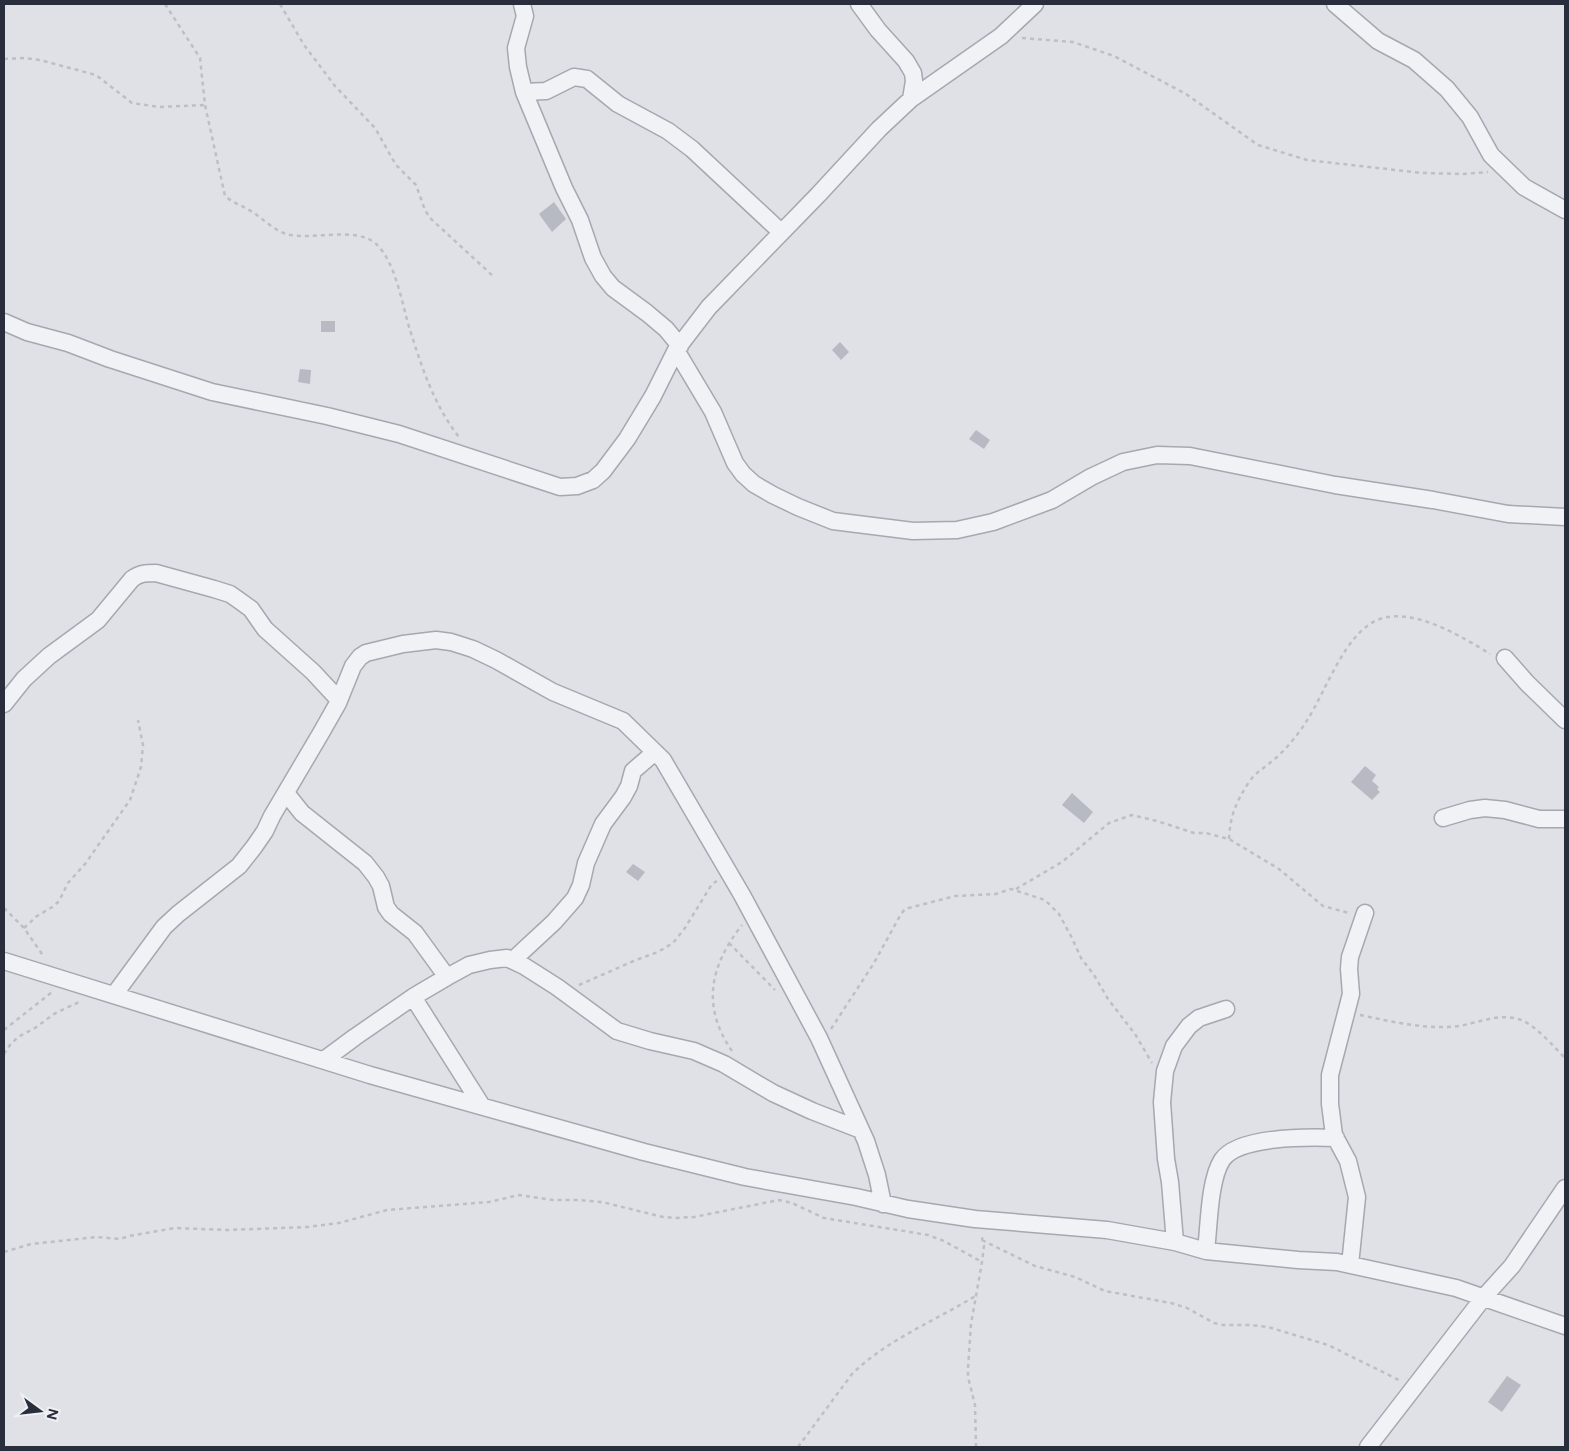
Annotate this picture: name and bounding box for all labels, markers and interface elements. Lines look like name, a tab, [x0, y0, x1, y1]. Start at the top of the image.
north arrow	[15, 1386, 65, 1436]
text: N	[42, 1407, 62, 1422]

